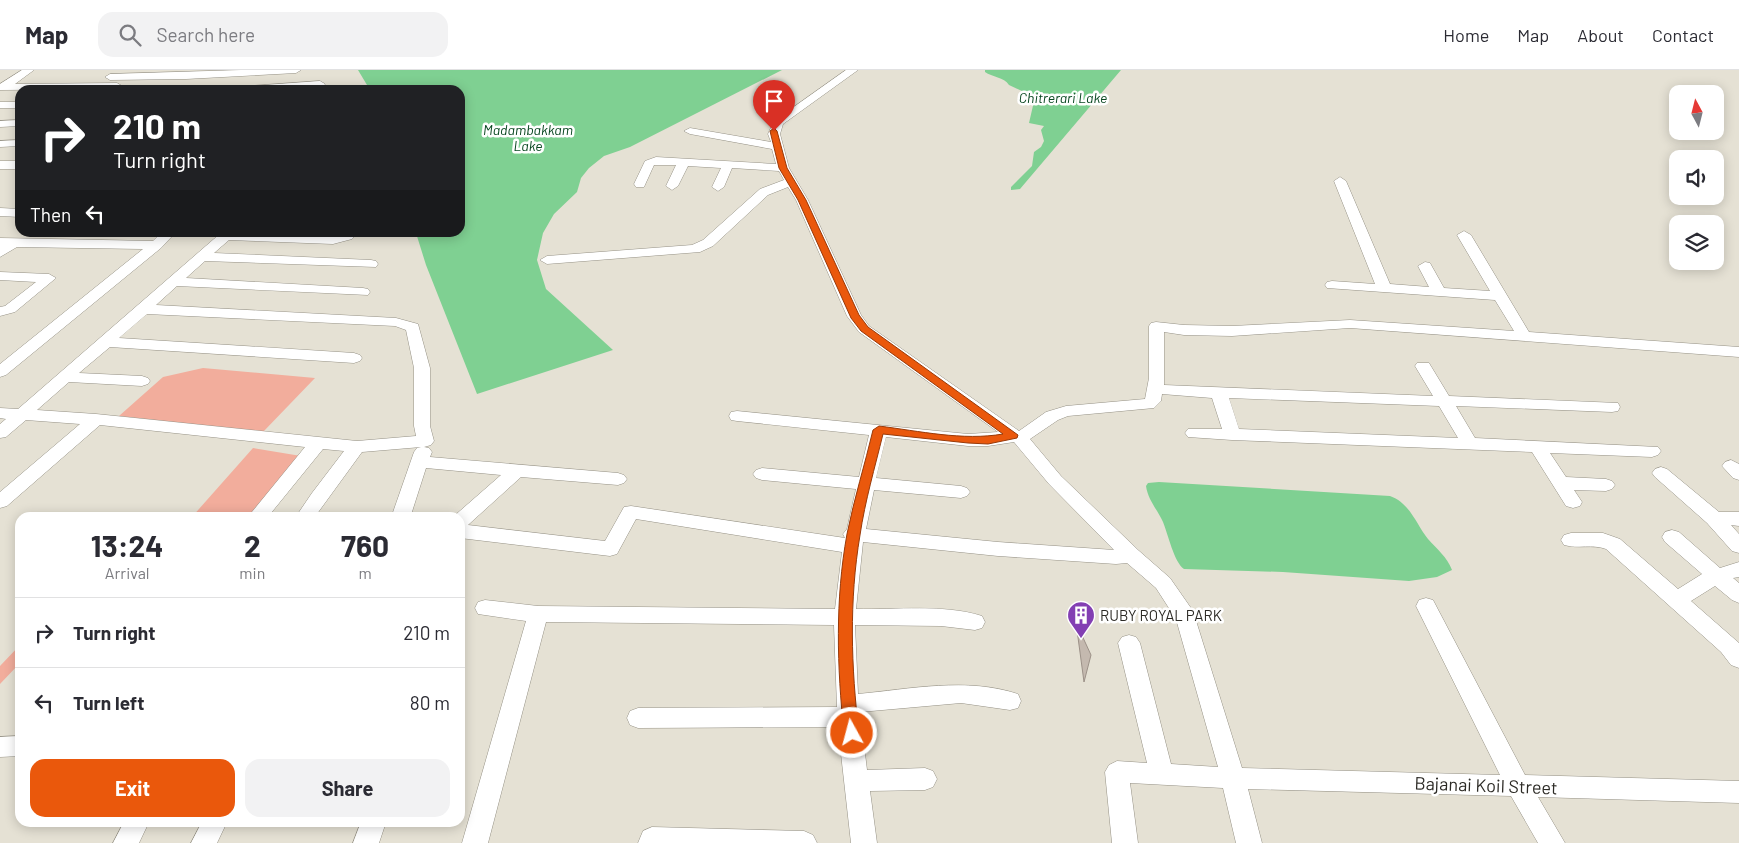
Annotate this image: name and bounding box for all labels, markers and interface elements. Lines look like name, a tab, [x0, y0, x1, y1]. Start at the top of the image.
search box	[98, 12, 448, 57]
text: Map	[25, 20, 68, 49]
icon: search	[116, 21, 144, 49]
text: Search here	[156, 23, 255, 46]
text: Home	[1443, 24, 1489, 46]
text: Map	[1517, 24, 1549, 46]
text: About	[1577, 24, 1624, 46]
text: Contact	[1652, 24, 1714, 46]
pin	[753, 80, 795, 131]
north arrow	[1669, 85, 1724, 140]
map controls	[1669, 85, 1724, 270]
icon: arrive	[760, 87, 788, 115]
water label: Chitrerari Lake	[1019, 89, 1107, 106]
text: 210 m	[113, 104, 201, 146]
icon: right	[30, 105, 95, 170]
water label: Madambakkam Lake	[483, 121, 573, 154]
text: Turn right	[113, 146, 206, 172]
button: sound	[1669, 150, 1724, 205]
icon: left	[81, 200, 109, 228]
text: Then	[30, 203, 71, 226]
button: layers	[1669, 215, 1724, 270]
text: 13:24	[91, 527, 164, 563]
text: 2	[244, 527, 261, 563]
text: 760	[341, 527, 389, 563]
text: Arrival	[105, 563, 150, 582]
text: min	[239, 563, 265, 582]
text: m	[359, 563, 372, 582]
building icon: RUBY ROYAL PARK	[1066, 600, 1096, 639]
place label: RUBY ROYAL PARK	[1100, 606, 1222, 624]
icon: right	[30, 619, 58, 647]
text: Turn right	[73, 621, 155, 644]
text: 210 m	[403, 621, 450, 644]
icon: left	[30, 689, 58, 717]
text: Turn left	[73, 691, 144, 714]
text: 80 m	[410, 691, 450, 714]
position arrow	[825, 706, 877, 758]
button: Exit	[30, 759, 235, 817]
button: Share	[245, 759, 450, 817]
street label: Bajanai Koil Street	[1414, 772, 1558, 798]

